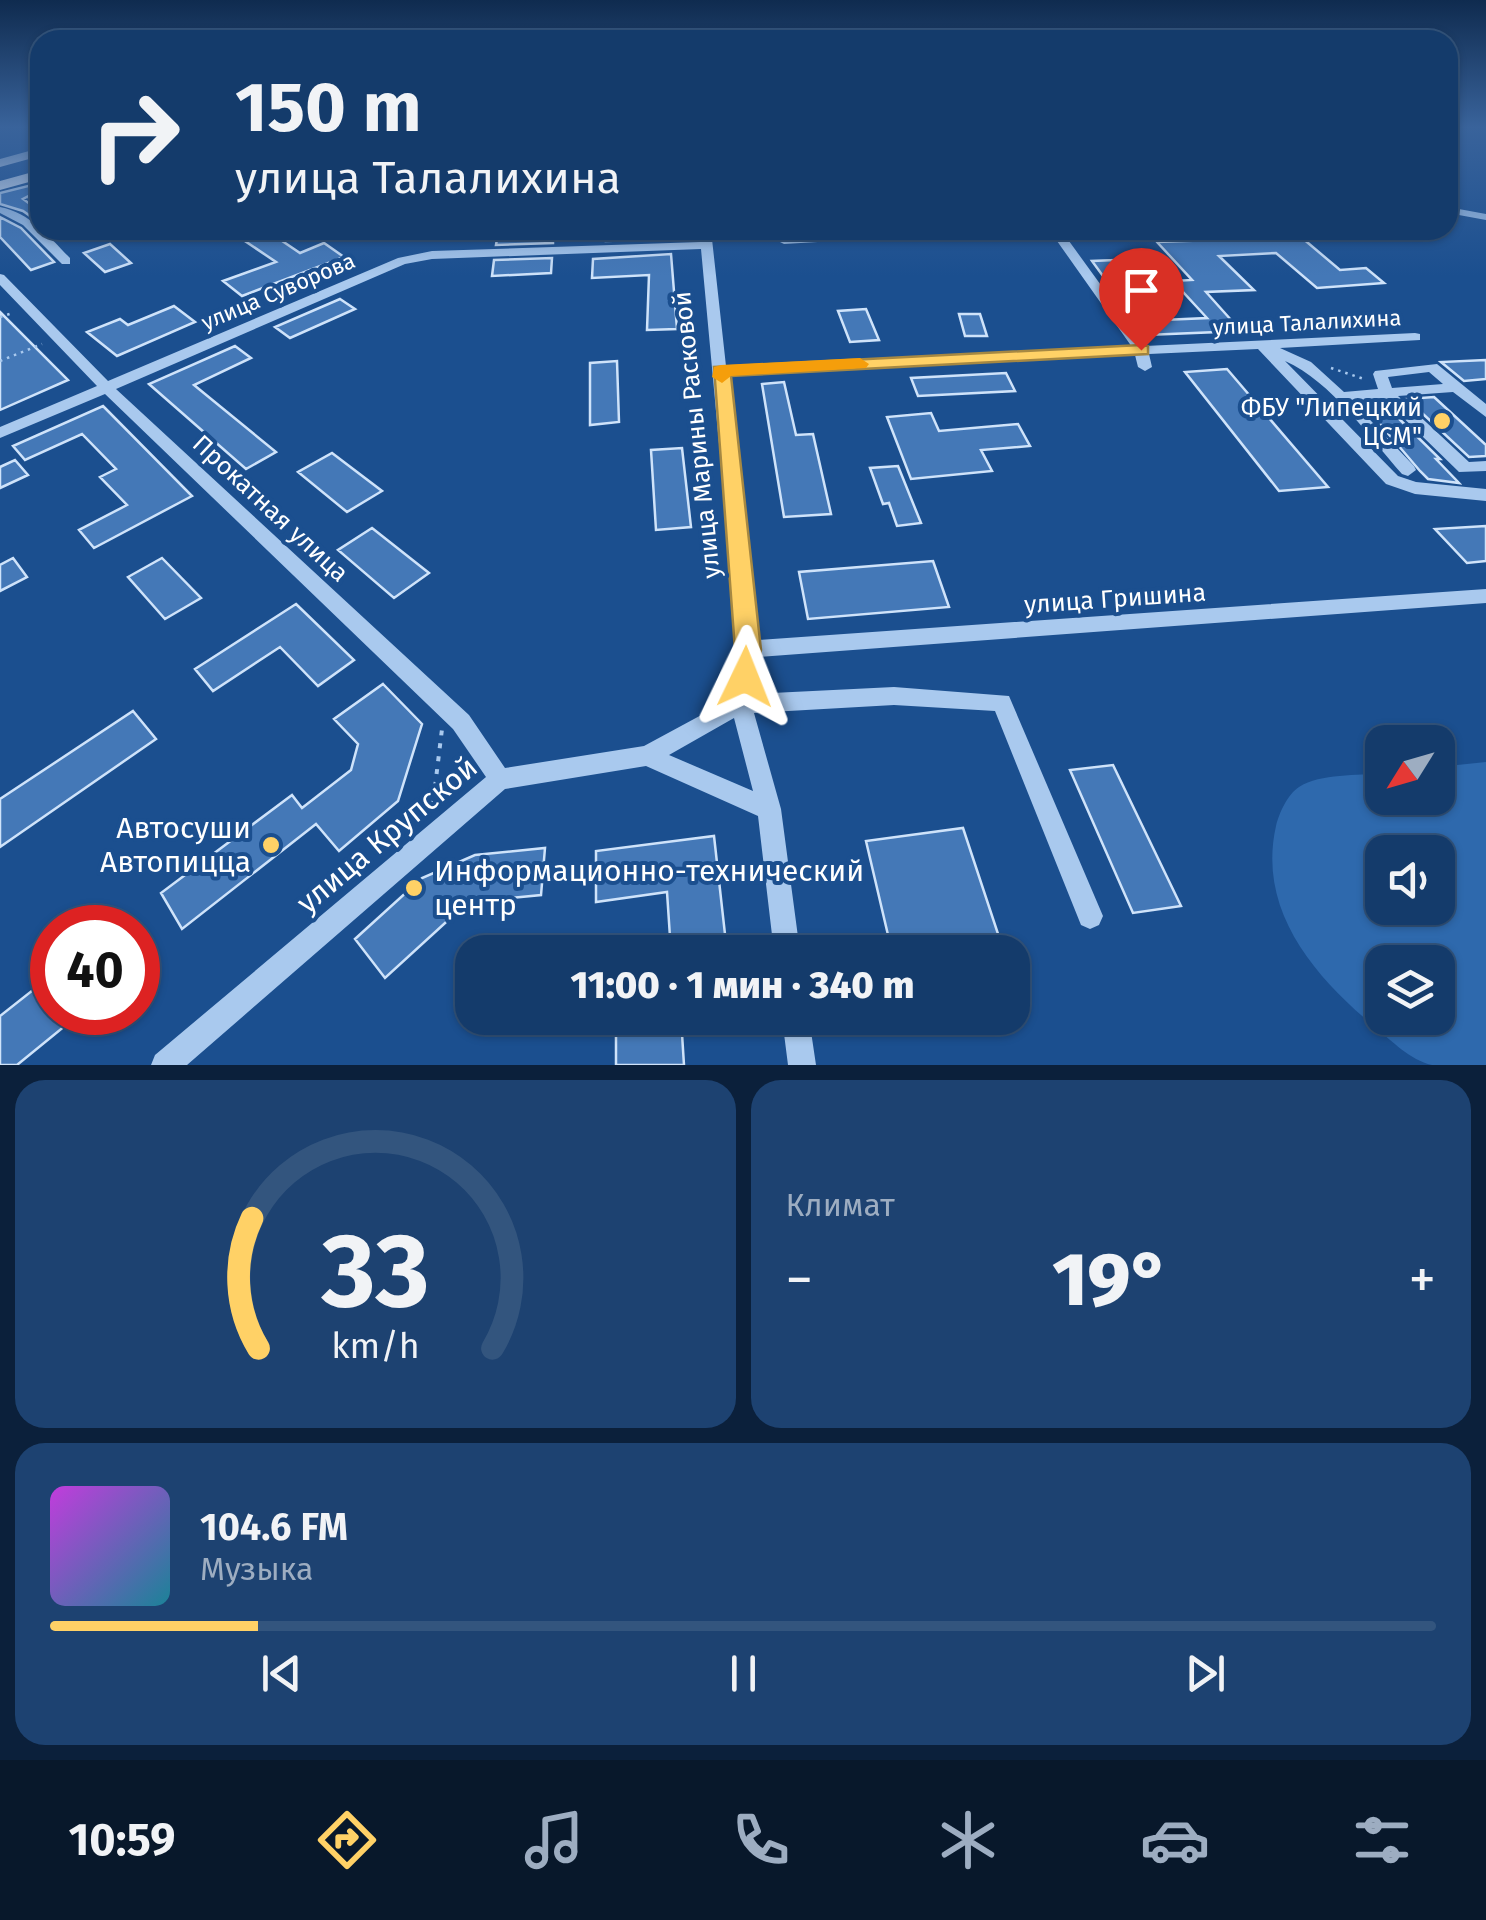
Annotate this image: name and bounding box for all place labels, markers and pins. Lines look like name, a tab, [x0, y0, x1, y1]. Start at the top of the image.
pin	[1099, 248, 1184, 351]
place label: ФБУ "Липецкий ЦСМ"	[1241, 393, 1422, 452]
marker: ФБУ "Липецкий ЦСМ"	[1431, 410, 1453, 432]
place label: Автосуши Автопицца	[100, 810, 251, 880]
marker: Автосуши Автопицца	[260, 834, 282, 856]
place label: Информационно-технический центр	[434, 853, 864, 923]
marker: Информационно-технический центр	[403, 877, 425, 899]

